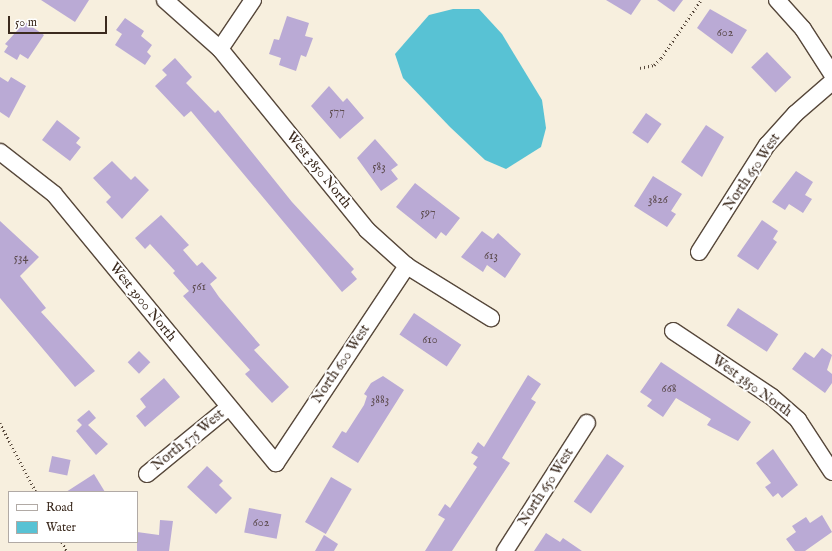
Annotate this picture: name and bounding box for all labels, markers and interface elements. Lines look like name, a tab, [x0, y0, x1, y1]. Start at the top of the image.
scale bar	[10, 8, 109, 34]
text: 50 m	[15, 15, 37, 30]
house number: 602	[717, 26, 733, 40]
house number: 577	[329, 105, 345, 119]
street label: West 3850 North	[283, 128, 355, 212]
street label: North 650 West	[720, 130, 784, 214]
house number: 583	[372, 160, 386, 174]
house number: 3826	[648, 193, 668, 207]
house number: 597	[420, 206, 436, 220]
house number: 613	[484, 249, 498, 263]
house number: 534	[14, 251, 28, 265]
street label: West 3900 North	[106, 259, 180, 345]
house number: 561	[192, 280, 206, 294]
street label: North 600 West	[309, 322, 373, 406]
house number: 610	[422, 333, 438, 347]
street label: West 3850 North	[709, 352, 795, 420]
house number: 668	[662, 382, 676, 396]
house number: 3883	[371, 393, 389, 407]
street label: North 575 West	[148, 406, 228, 474]
street label: North 650 West	[515, 445, 577, 529]
legend	[8, 491, 138, 543]
text: Road	[46, 500, 73, 515]
house number: 602	[253, 516, 269, 530]
text: Water	[46, 520, 76, 535]

